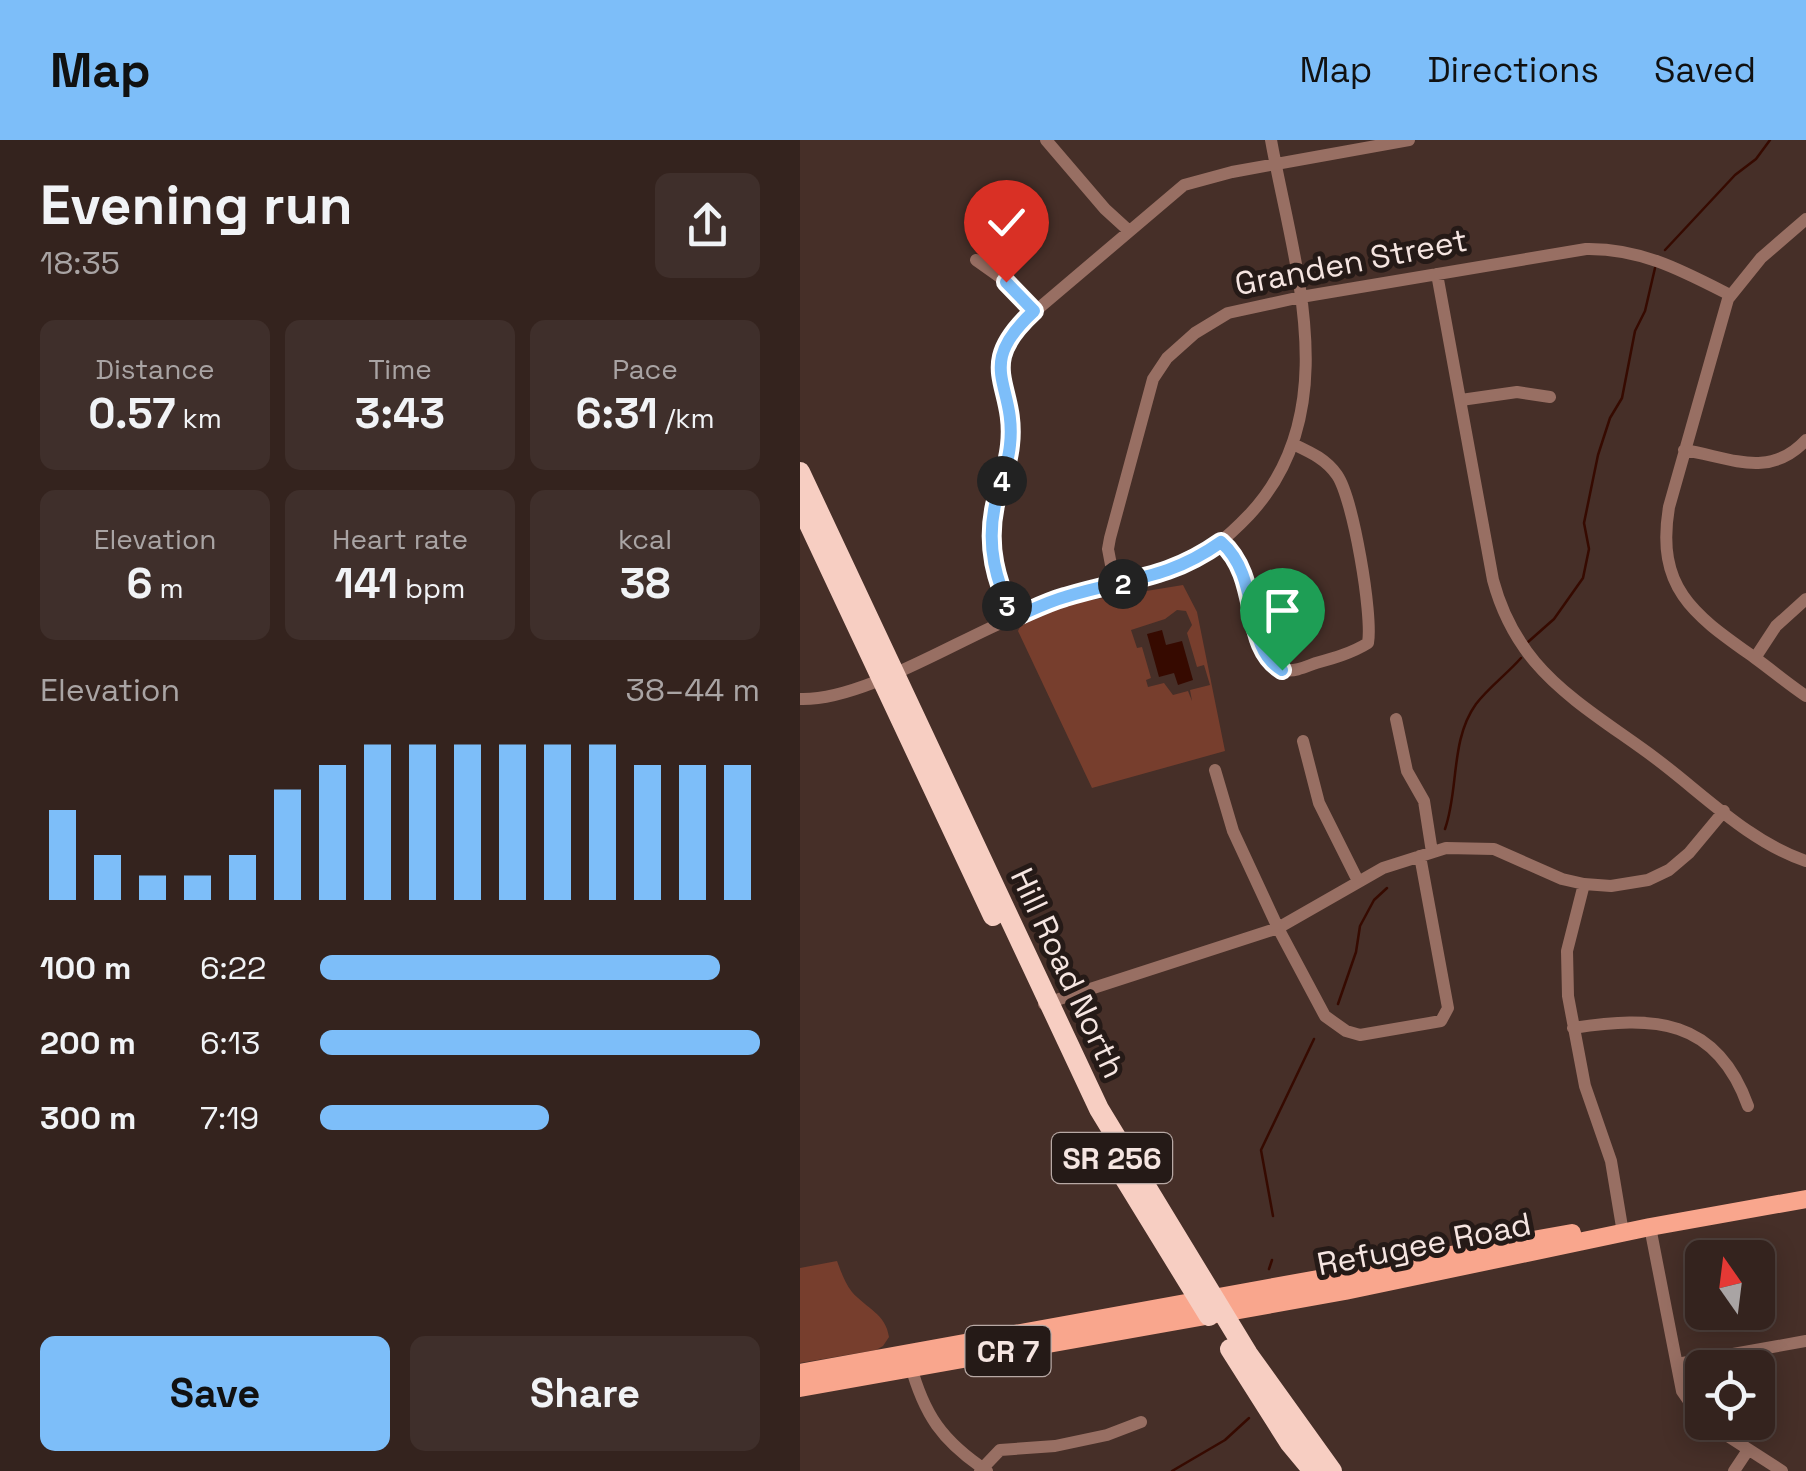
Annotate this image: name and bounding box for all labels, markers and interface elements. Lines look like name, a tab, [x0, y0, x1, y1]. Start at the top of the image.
text: Map	[50, 40, 151, 101]
text: Map	[1299, 48, 1372, 92]
text: Directions	[1427, 48, 1599, 92]
text: Saved	[1654, 48, 1756, 92]
text: Evening run	[40, 170, 353, 240]
button: share	[655, 173, 760, 278]
pin	[964, 180, 1049, 283]
icon: check	[979, 195, 1034, 250]
street label: Granden Street	[1231, 220, 1471, 304]
text: 18:35	[40, 243, 120, 283]
text: Distance	[95, 351, 215, 387]
text: Time	[368, 351, 432, 387]
text: Pace	[612, 351, 678, 387]
text: 0.57	[88, 387, 175, 440]
text: 3:43	[355, 387, 445, 440]
text: 6:31	[576, 387, 658, 440]
text: km	[175, 400, 222, 436]
text: /km	[658, 400, 714, 436]
pin: 4	[977, 456, 1027, 506]
text: 4	[993, 463, 1011, 499]
text: Elevation	[94, 521, 216, 557]
text: Heart rate	[332, 521, 468, 557]
text: kcal	[618, 521, 672, 557]
text: 6	[126, 557, 152, 610]
text: 141	[335, 557, 398, 610]
text: 38	[620, 557, 670, 610]
pin: 2	[1098, 559, 1148, 609]
text: 2	[1115, 566, 1131, 602]
pin	[1240, 568, 1325, 671]
text: m	[152, 570, 184, 606]
text: bpm	[398, 570, 465, 606]
pin: 3	[982, 581, 1032, 631]
icon: arrive	[1255, 583, 1310, 638]
text: 3	[998, 588, 1016, 624]
text: Elevation	[40, 670, 180, 710]
text: 38–44 m	[626, 670, 760, 710]
street label: Hill Road North	[1002, 862, 1134, 1084]
text: 100 m	[40, 948, 131, 988]
text: 6:22	[200, 948, 266, 988]
text: 200 m	[40, 1023, 136, 1063]
text: 6:13	[200, 1023, 260, 1063]
text: 300 m	[40, 1098, 136, 1138]
text: 7:19	[200, 1098, 259, 1138]
road number: SR 256	[1052, 1133, 1172, 1183]
street label: Refugee Road	[1313, 1204, 1535, 1284]
north arrow	[1685, 1240, 1775, 1330]
map controls	[1685, 1240, 1775, 1440]
road number: CR 7	[966, 1326, 1050, 1376]
button: Save	[40, 1336, 390, 1451]
button: Share	[410, 1336, 760, 1451]
button: locate	[1685, 1350, 1775, 1440]

